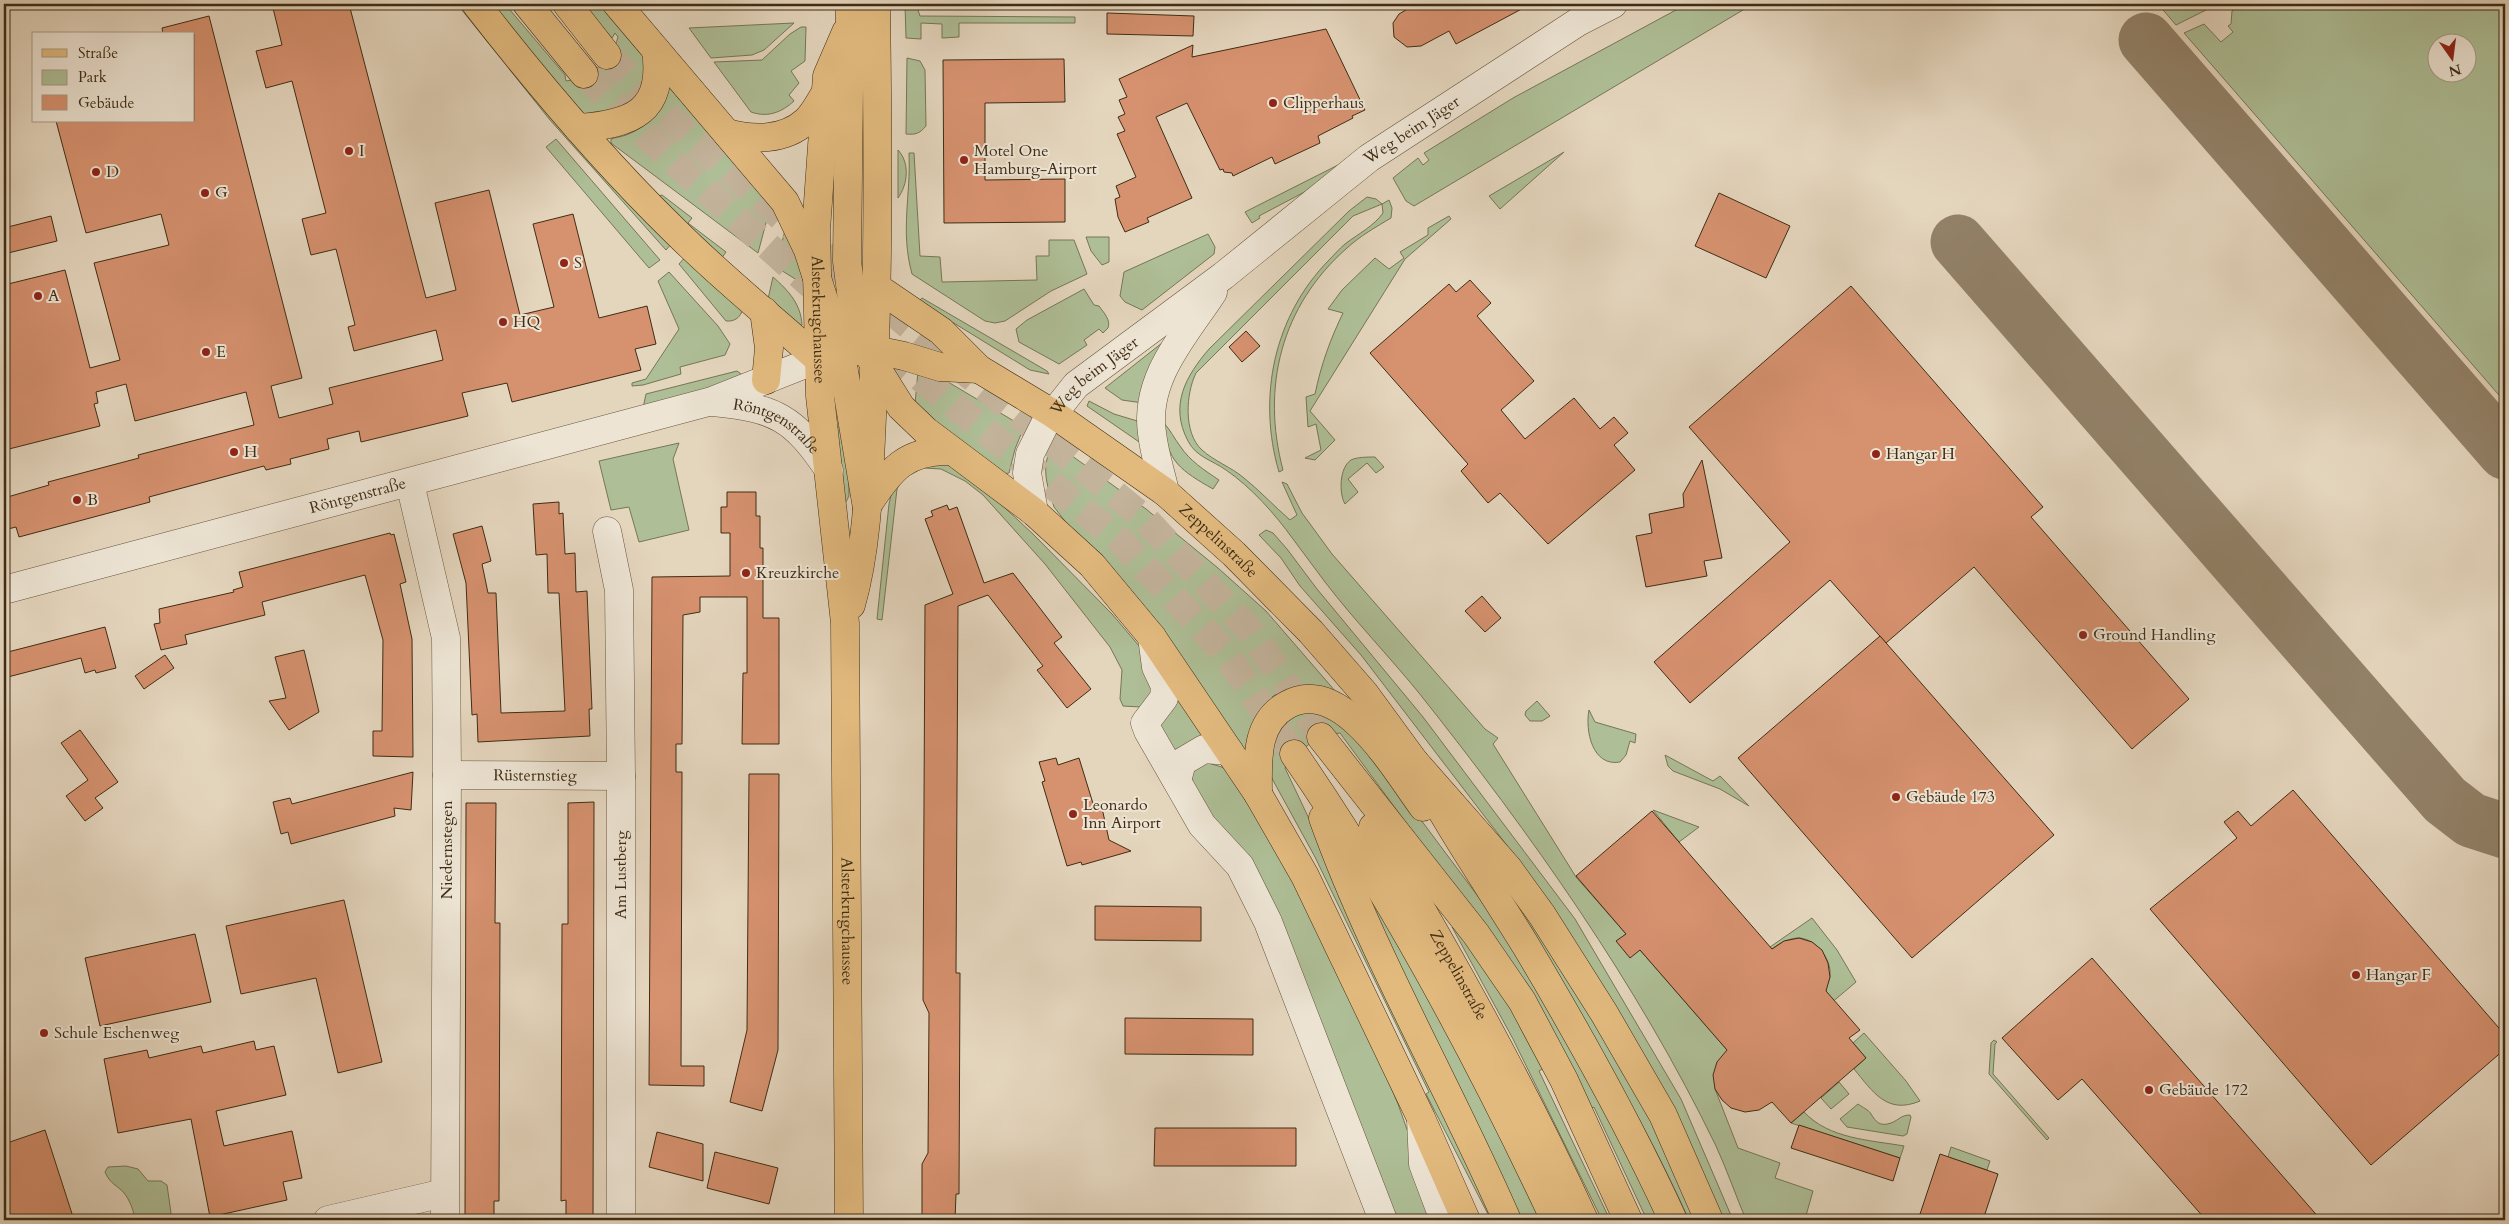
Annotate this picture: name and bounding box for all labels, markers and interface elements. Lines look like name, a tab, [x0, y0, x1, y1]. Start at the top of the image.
legend	[32, 32, 195, 122]
north arrow	[2426, 32, 2476, 82]
text: Straße	[78, 43, 118, 63]
text: N	[2447, 59, 2463, 81]
text: Park	[78, 67, 107, 87]
street label: Weg beim Jäger	[1358, 91, 1464, 170]
place label: Clipperhaus	[1283, 92, 1364, 114]
text: Gebäude	[78, 93, 135, 113]
marker: Clipperhaus	[1267, 97, 1279, 109]
place label: I	[359, 140, 364, 162]
place label: Motel One Hamburg-Airport	[974, 140, 1097, 180]
marker: I	[343, 145, 355, 157]
marker: Motel One Hamburg-Airport	[958, 154, 970, 166]
place label: D	[106, 161, 119, 183]
marker: D	[90, 166, 102, 178]
place label: G	[215, 182, 228, 204]
marker: G	[199, 187, 211, 199]
place label: S	[574, 252, 582, 274]
street label: Alsterkrugchaussee	[806, 255, 831, 384]
marker: S	[558, 257, 570, 269]
place label: A	[48, 285, 60, 307]
marker: A	[32, 290, 44, 302]
place label: HQ	[513, 311, 540, 333]
marker: HQ	[497, 316, 509, 328]
street label: Weg beim Jäger	[1045, 331, 1143, 421]
place label: E	[216, 341, 226, 363]
marker: E	[200, 346, 212, 358]
street label: Röntgenstraße	[732, 393, 825, 459]
place label: H	[244, 441, 257, 463]
place label: Hangar H	[1886, 443, 1955, 465]
marker: H	[228, 446, 240, 458]
marker: Hangar H	[1870, 448, 1882, 460]
street label: Röntgenstraße	[307, 472, 408, 519]
place label: B	[87, 489, 98, 511]
marker: B	[71, 494, 83, 506]
street label: Zeppelinstraße	[1174, 498, 1263, 583]
place label: Kreuzkirche	[756, 562, 839, 584]
marker: Kreuzkirche	[740, 567, 752, 579]
place label: Ground Handling	[2093, 624, 2215, 646]
marker: Ground Handling	[2077, 629, 2089, 641]
street label: Rüsternstieg	[493, 764, 577, 787]
place label: Gebäude 173	[1906, 786, 1995, 808]
marker: Gebäude 173	[1890, 791, 1902, 803]
place label: Leonardo Inn Airport	[1083, 794, 1161, 834]
street label: Niedernstegen	[436, 800, 458, 900]
marker: Leonardo Inn Airport	[1067, 808, 1079, 820]
street label: Am Lustberg	[610, 831, 632, 919]
street label: Alsterkrugchaussee	[836, 857, 858, 985]
street label: Zeppelinstraße	[1424, 926, 1493, 1024]
place label: Hangar F	[2366, 964, 2431, 986]
marker: Hangar F	[2350, 969, 2362, 981]
place label: Schule Eschenweg	[54, 1022, 179, 1044]
marker: Schule Eschenweg	[38, 1027, 50, 1039]
place label: Gebäude 172	[2159, 1079, 2248, 1101]
marker: Gebäude 172	[2143, 1084, 2155, 1096]

